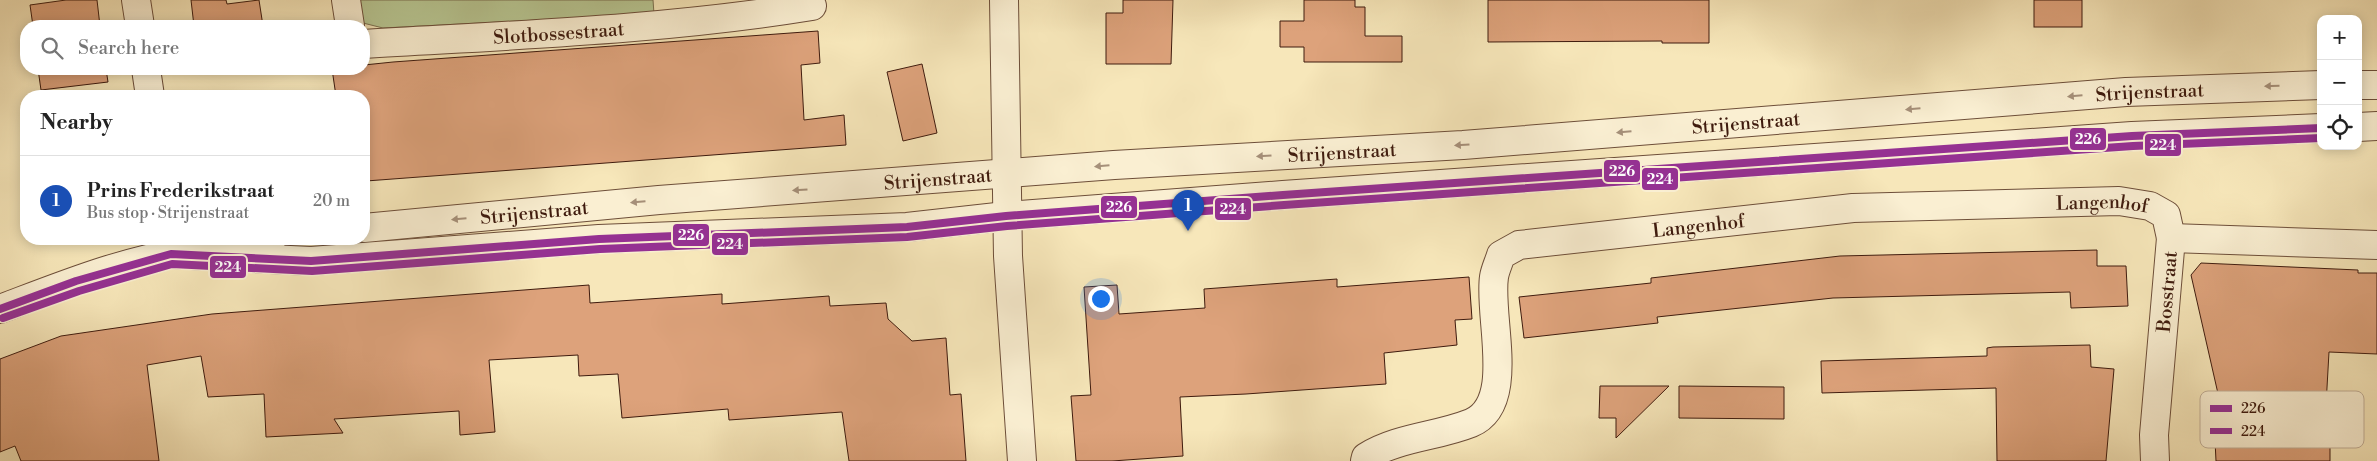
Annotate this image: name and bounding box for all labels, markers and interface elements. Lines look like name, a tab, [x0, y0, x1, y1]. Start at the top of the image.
map controls	[2317, 15, 2362, 150]
button: +	[2317, 15, 2362, 60]
street label: Slotbossestraat	[493, 17, 625, 50]
search box	[20, 20, 370, 75]
icon: search	[38, 34, 66, 62]
text: Search here	[78, 36, 179, 60]
button: −	[2317, 60, 2362, 105]
street label: Strijenstraat	[2095, 78, 2205, 107]
one-way arrow	[2264, 82, 2280, 90]
one-way arrow	[2067, 92, 2083, 100]
one-way arrow	[1905, 105, 1921, 113]
button: locate	[2317, 105, 2362, 150]
street label: Strijenstraat	[1691, 107, 1801, 140]
text: Nearby	[40, 110, 113, 136]
line badge: 226	[2069, 127, 2107, 151]
one-way arrow	[1615, 128, 1631, 136]
text: 226	[2075, 131, 2101, 149]
line badge: 224	[2144, 133, 2182, 157]
text: 224	[2150, 137, 2177, 155]
street label: Strijenstraat	[1287, 138, 1397, 168]
one-way arrow	[1453, 141, 1469, 149]
one-way arrow	[1256, 153, 1272, 161]
line badge: 226	[1603, 159, 1641, 183]
one-way arrow	[1094, 162, 1110, 170]
street label: Strijenstraat	[883, 163, 993, 196]
text: 226	[1609, 163, 1635, 181]
line badge: 224	[1641, 167, 1679, 191]
text: 224	[1647, 171, 1674, 189]
text: Prins Frederikstraat	[87, 179, 274, 203]
one-way arrow	[792, 186, 808, 194]
pin: 1	[1172, 190, 1204, 231]
street label: Langenhof	[2056, 190, 2151, 219]
text: 1	[52, 191, 60, 211]
text: 20 m	[313, 191, 350, 211]
line badge: 226	[1100, 195, 1138, 219]
street label: Strijenstraat	[479, 196, 590, 230]
line badge: 224	[1214, 197, 1252, 221]
one-way arrow	[630, 199, 646, 207]
text: 226	[1106, 199, 1132, 217]
text: 224	[1220, 201, 1247, 219]
text: Bus stop · Strijenstraat	[87, 203, 249, 223]
street label: Langenhof	[1651, 209, 1747, 243]
one-way arrow	[450, 216, 466, 224]
line badge: 226	[672, 223, 710, 247]
text: 226	[678, 227, 704, 245]
line badge: 224	[711, 232, 749, 256]
text: 224	[717, 236, 744, 254]
street label: Bosstraat	[2152, 250, 2183, 334]
line badge: 224	[209, 255, 247, 279]
text: 224	[215, 259, 242, 277]
your location	[1088, 286, 1114, 312]
legend	[2200, 391, 2364, 448]
text: 226	[2241, 400, 2266, 418]
text: 224	[2241, 423, 2265, 441]

